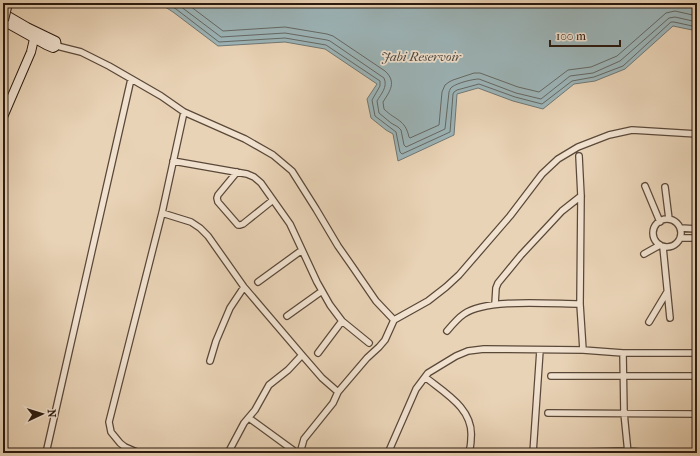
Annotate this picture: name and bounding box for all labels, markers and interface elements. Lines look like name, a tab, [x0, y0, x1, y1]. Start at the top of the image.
scale bar	[550, 22, 620, 48]
text: 100 m	[556, 29, 586, 43]
water label: Jabi Reservoir	[381, 49, 462, 64]
north arrow	[22, 394, 62, 434]
text: N	[45, 409, 58, 419]

